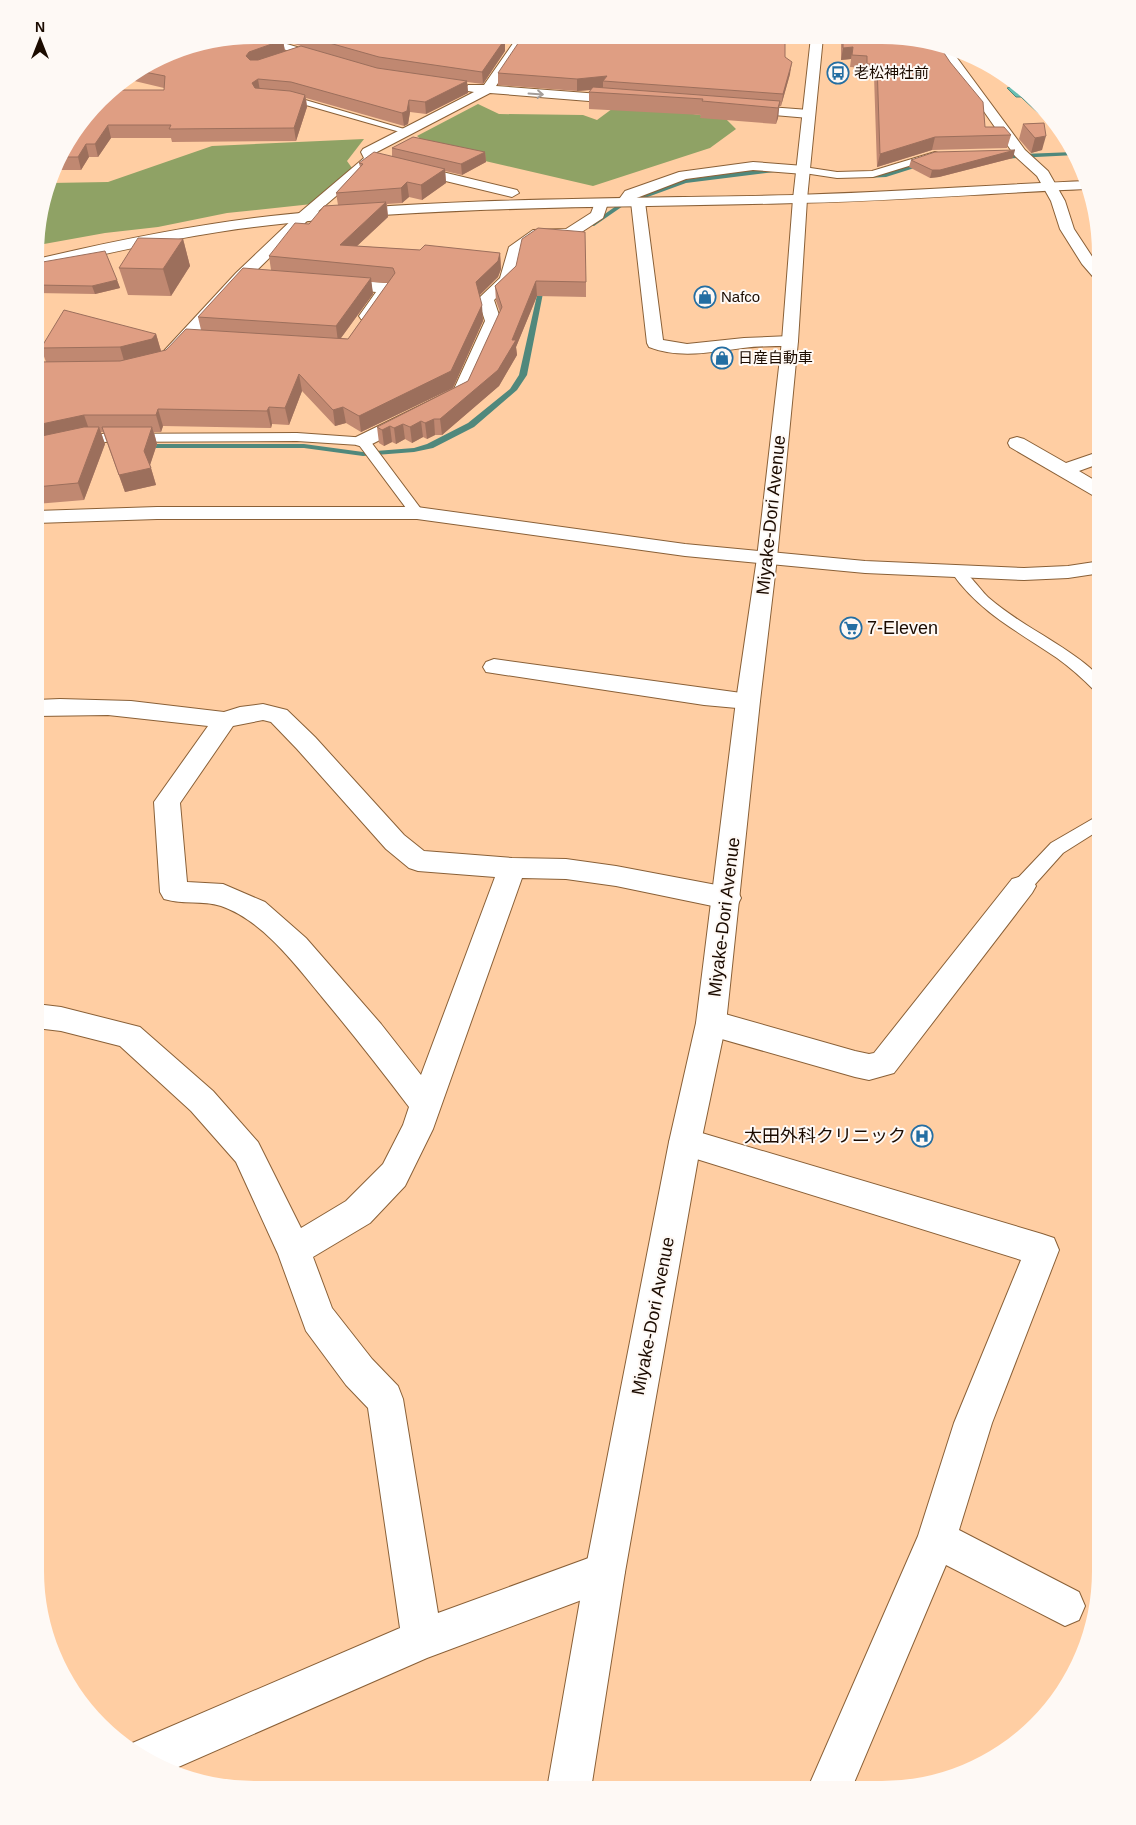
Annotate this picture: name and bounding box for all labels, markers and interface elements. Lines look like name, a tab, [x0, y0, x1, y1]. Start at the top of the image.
north arrow	[15, 15, 65, 65]
text: N	[35, 19, 45, 35]
bus stop icon: 老松神社前	[826, 61, 850, 85]
place label: 老松神社前	[854, 64, 929, 81]
one-way arrow	[527, 89, 543, 99]
shop icon: Nafco	[693, 285, 717, 309]
place label: Nafco	[721, 288, 760, 305]
shop icon: 日産自動車	[710, 346, 734, 370]
place label: 日産自動車	[738, 349, 813, 366]
street label: Miyake-Dori Avenue	[753, 434, 789, 596]
supermarket icon: 7-Eleven	[839, 616, 863, 640]
place label: 7-Eleven	[867, 618, 938, 638]
street label: Miyake-Dori Avenue	[704, 836, 744, 998]
hospital icon: 太田外科クリニック	[910, 1124, 934, 1148]
place label: 太田外科クリニック	[744, 1126, 906, 1146]
street label: Miyake-Dori Avenue	[628, 1235, 678, 1397]

